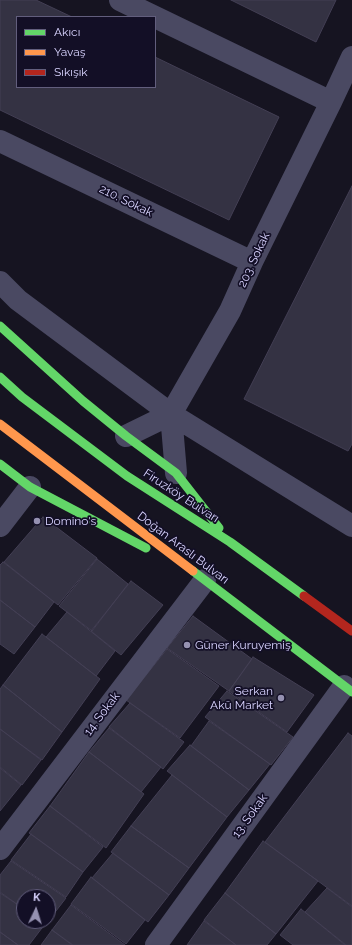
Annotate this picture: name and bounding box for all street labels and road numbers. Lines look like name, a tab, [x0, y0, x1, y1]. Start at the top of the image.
street label: 210. Sokak	[97, 182, 155, 220]
street label: 203. Sokak	[235, 230, 273, 290]
street label: Firuzköy Bulvarı	[141, 466, 221, 526]
street label: Doğan Araslı Bulvarı	[134, 509, 232, 587]
street label: 14. Sokak	[81, 689, 123, 739]
street label: 13. Sokak	[229, 791, 271, 841]

